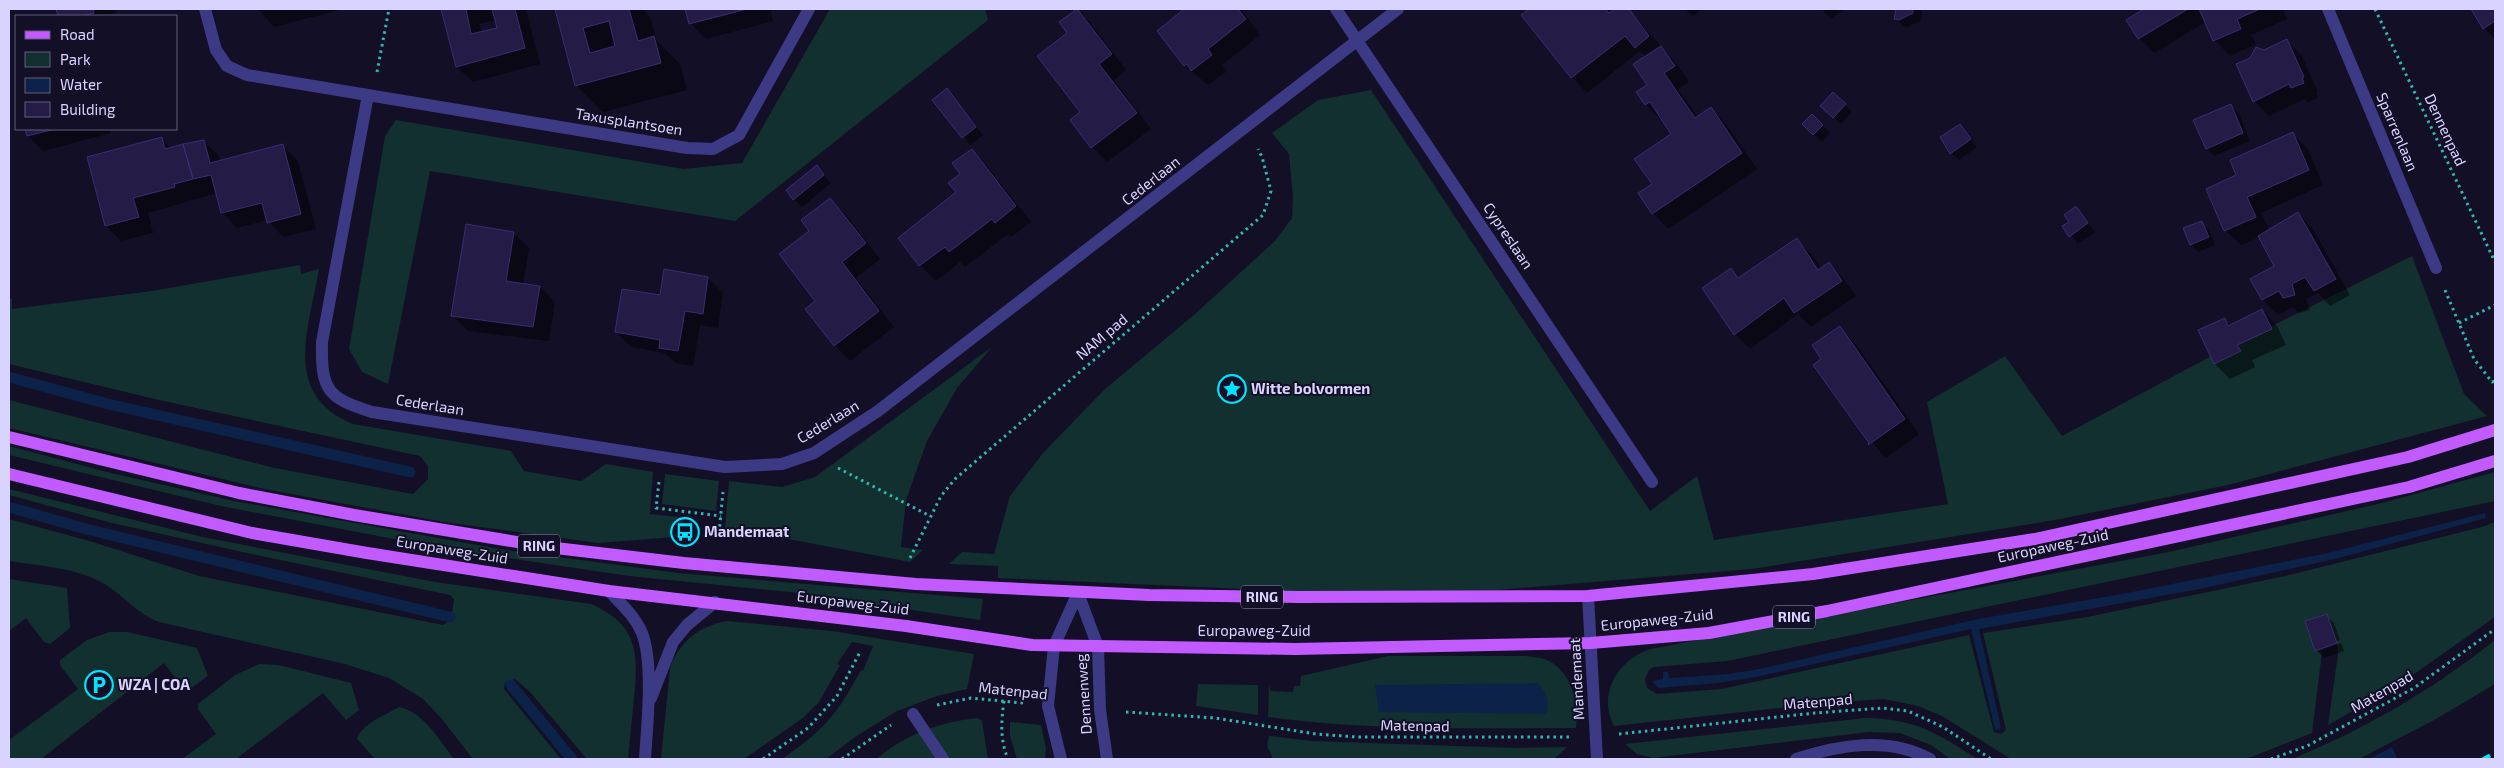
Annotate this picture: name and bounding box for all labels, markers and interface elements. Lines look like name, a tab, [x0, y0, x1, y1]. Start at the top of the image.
legend	[15, 15, 178, 130]
text: Road	[60, 25, 95, 43]
text: Park	[60, 50, 91, 68]
text: Water	[60, 75, 102, 93]
street label: Sparrenlaan	[2373, 90, 2423, 174]
street label: Dennenpad	[2421, 91, 2470, 169]
text: Building	[60, 100, 116, 118]
street label: Taxusplantsoen	[574, 104, 684, 138]
street label: Cederlaan	[1118, 152, 1183, 209]
street label: Cypreslaan	[1480, 199, 1538, 272]
street label: NAM pad	[1072, 309, 1131, 363]
place icon: Witte bolvormen	[1217, 374, 1247, 404]
place label: Witte bolvormen	[1251, 379, 1370, 397]
street label: Cederlaan	[395, 390, 466, 418]
street label: Cederlaan	[793, 396, 862, 447]
bus stop icon: Mandemaat	[670, 517, 700, 547]
place label: Mandemaat	[704, 522, 789, 540]
street label: Europaweg-Zuid	[1996, 524, 2110, 566]
street label: Europaweg-Zuid	[395, 531, 509, 567]
road number: RING	[518, 534, 560, 558]
street label: Europaweg-Zuid	[796, 586, 910, 618]
road number: RING	[1241, 586, 1283, 608]
street label: Europaweg-Zuid	[1600, 604, 1714, 634]
road number: RING	[1773, 606, 1815, 628]
street label: Europaweg-Zuid	[1198, 621, 1311, 639]
street label: Mandemaat	[1565, 637, 1587, 721]
street label: Dennenweg	[1071, 652, 1095, 735]
street label: Matenpad	[2347, 666, 2416, 716]
parking icon: WZA | COA	[84, 670, 114, 700]
place label: WZA | COA	[118, 675, 190, 693]
street label: Matenpad	[978, 677, 1049, 703]
street label: Matenpad	[1783, 689, 1853, 713]
street label: Matenpad	[1380, 715, 1450, 735]

